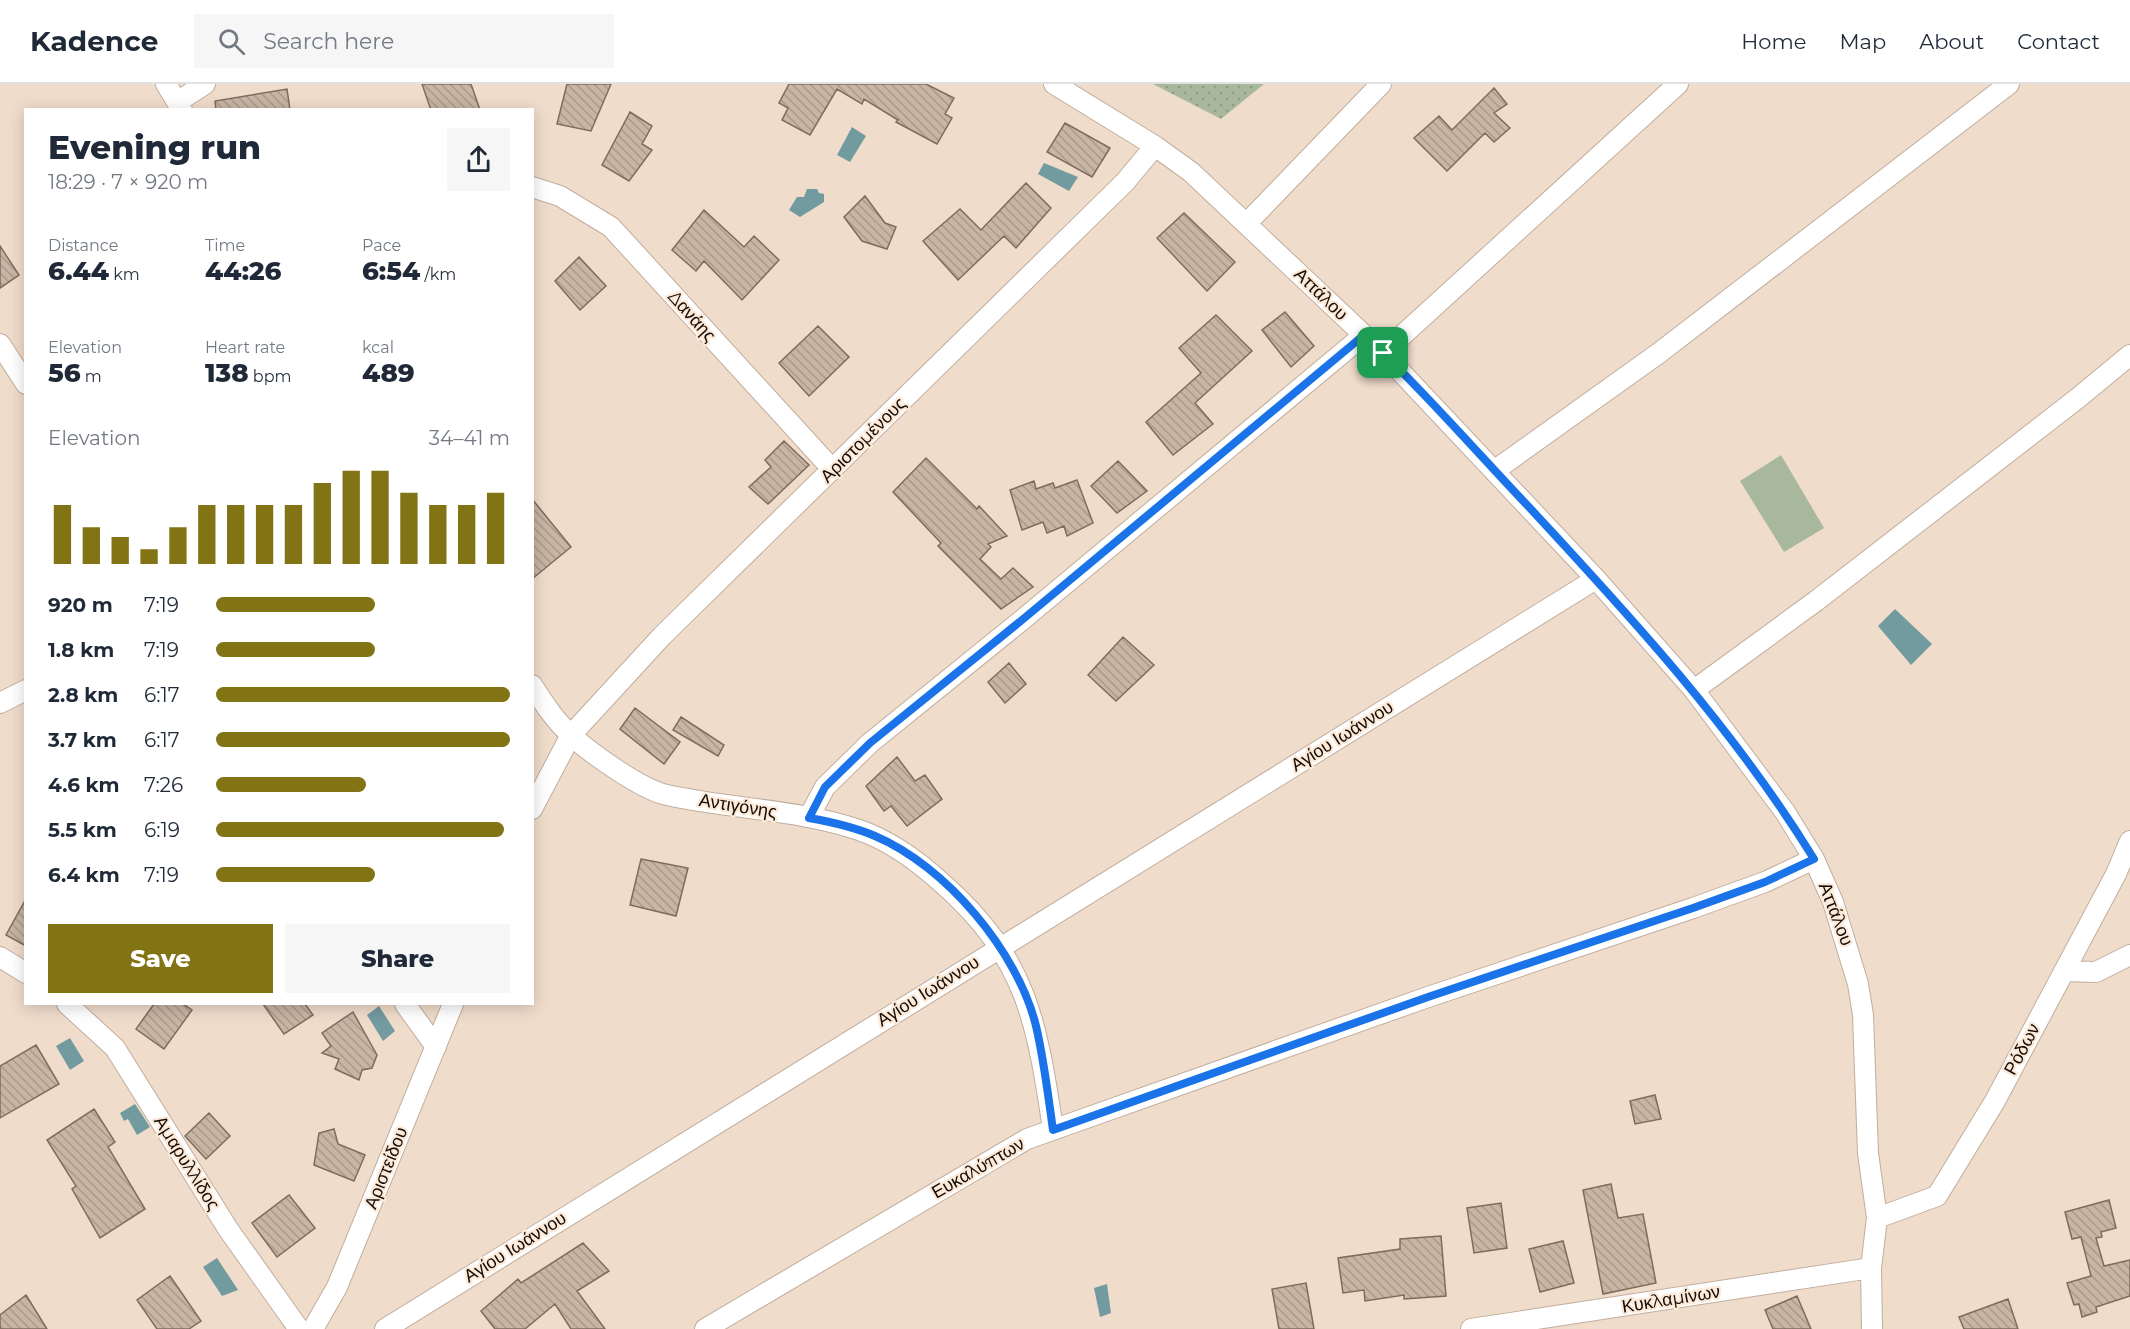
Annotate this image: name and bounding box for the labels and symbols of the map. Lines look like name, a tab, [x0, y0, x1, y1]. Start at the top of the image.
street label: Αττάλου	[1290, 263, 1352, 325]
street label: Δανάης	[663, 286, 721, 346]
pin	[1357, 327, 1408, 378]
street label: Αριστομένους	[816, 392, 911, 487]
street label: Αγίου Ιωάννου	[1287, 696, 1397, 776]
street label: Αντιγόνης	[698, 789, 779, 823]
street label: Αττάλου	[1814, 879, 1858, 949]
street label: Αγίου Ιωάννου	[873, 951, 983, 1031]
street label: Ρόδων	[1999, 1020, 2045, 1078]
street label: Αμαρυλλίδος	[149, 1112, 225, 1214]
street label: Αριστείδου	[360, 1124, 412, 1212]
street label: Ευκαλύπτων	[928, 1133, 1028, 1203]
street label: Αγίου Ιωάννου	[460, 1207, 570, 1287]
street label: Κυκλαμίνων	[1620, 1280, 1722, 1318]

